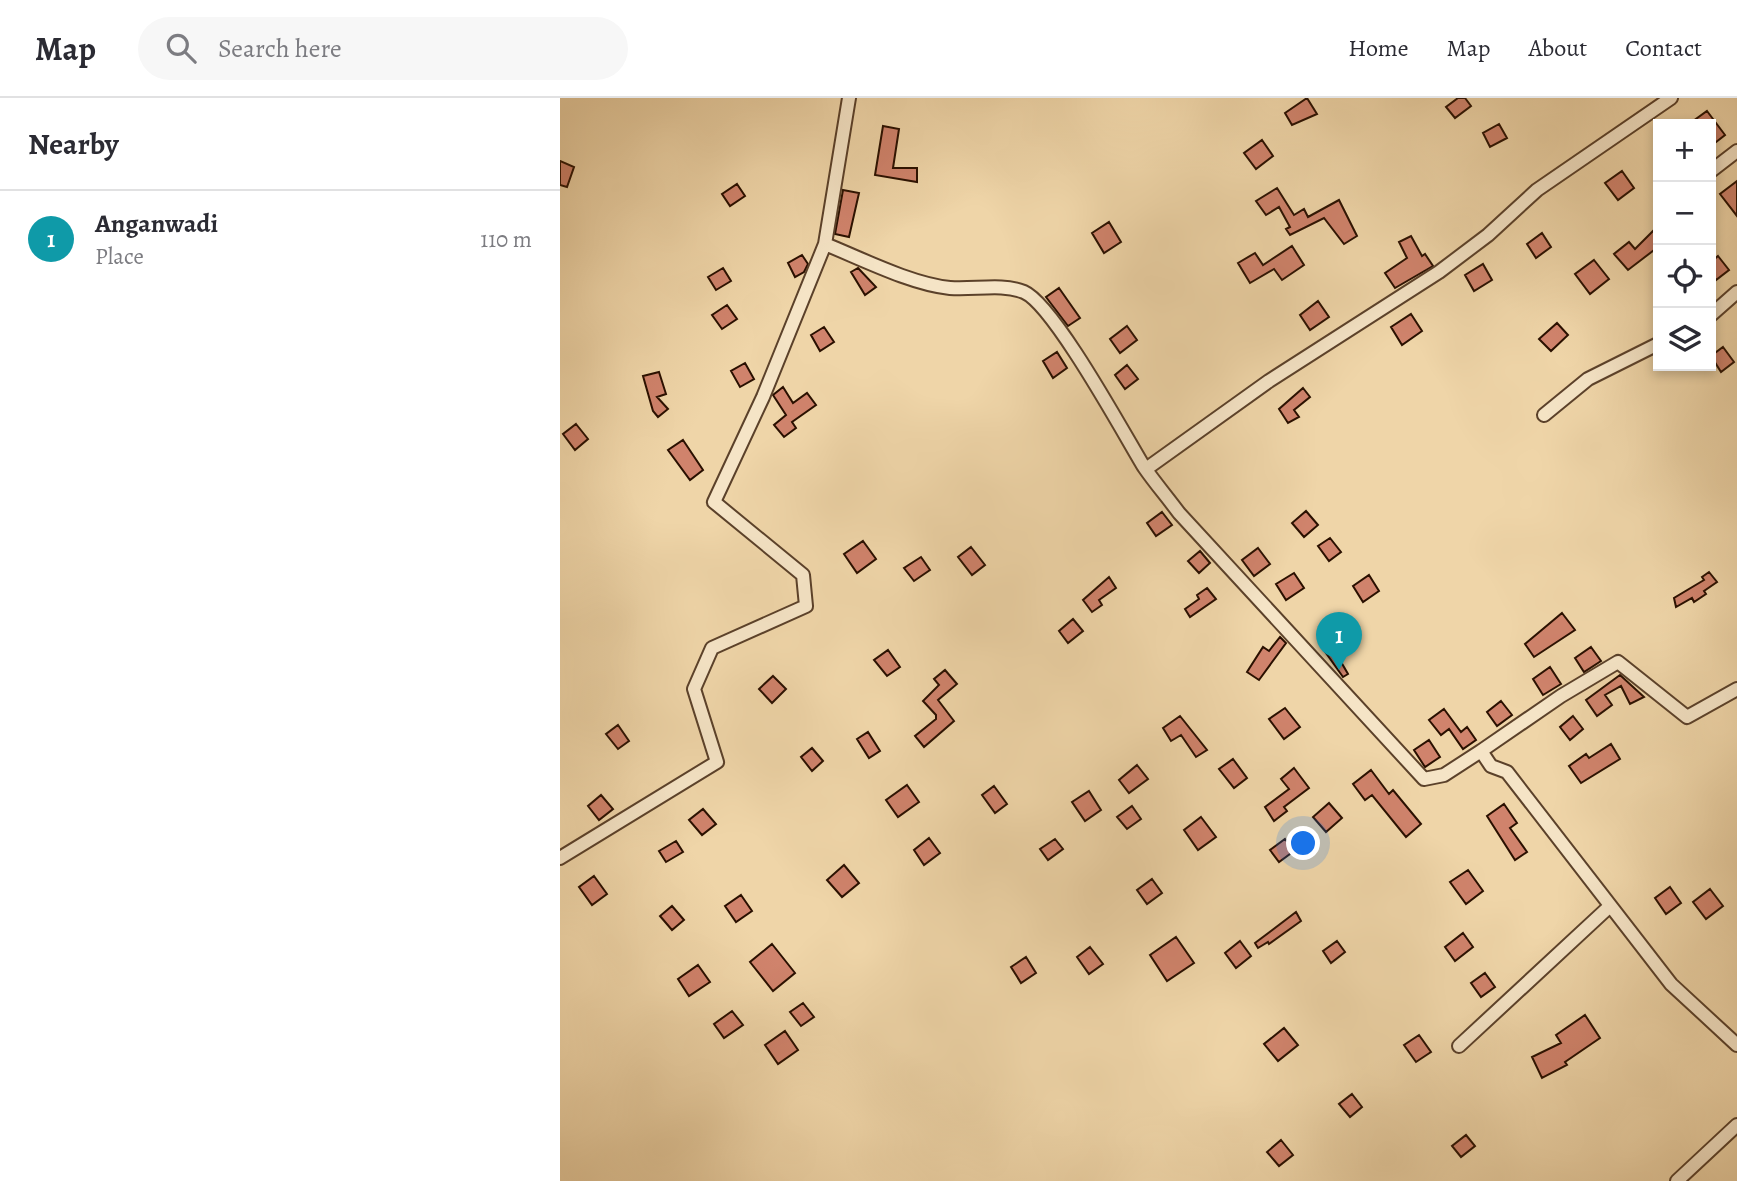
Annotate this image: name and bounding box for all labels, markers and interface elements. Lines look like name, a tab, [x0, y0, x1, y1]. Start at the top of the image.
search box	[138, 17, 628, 80]
text: Map	[35, 26, 96, 71]
icon: search	[162, 29, 200, 67]
text: Search here	[218, 31, 342, 66]
text: Home	[1348, 32, 1409, 64]
text: Map	[1447, 32, 1491, 64]
text: About	[1529, 32, 1587, 64]
text: Contact	[1625, 32, 1702, 64]
map controls	[1653, 119, 1716, 371]
button: +	[1653, 119, 1716, 182]
text: Nearby	[28, 124, 119, 164]
button: −	[1653, 182, 1716, 245]
text: Anganwadi	[95, 206, 218, 241]
text: 1	[47, 224, 55, 255]
text: 110 m	[480, 224, 532, 255]
text: Place	[95, 241, 144, 272]
button: locate	[1653, 245, 1716, 308]
button: layers	[1653, 308, 1716, 371]
pin: 1	[1316, 612, 1362, 670]
your location	[1286, 826, 1320, 860]

